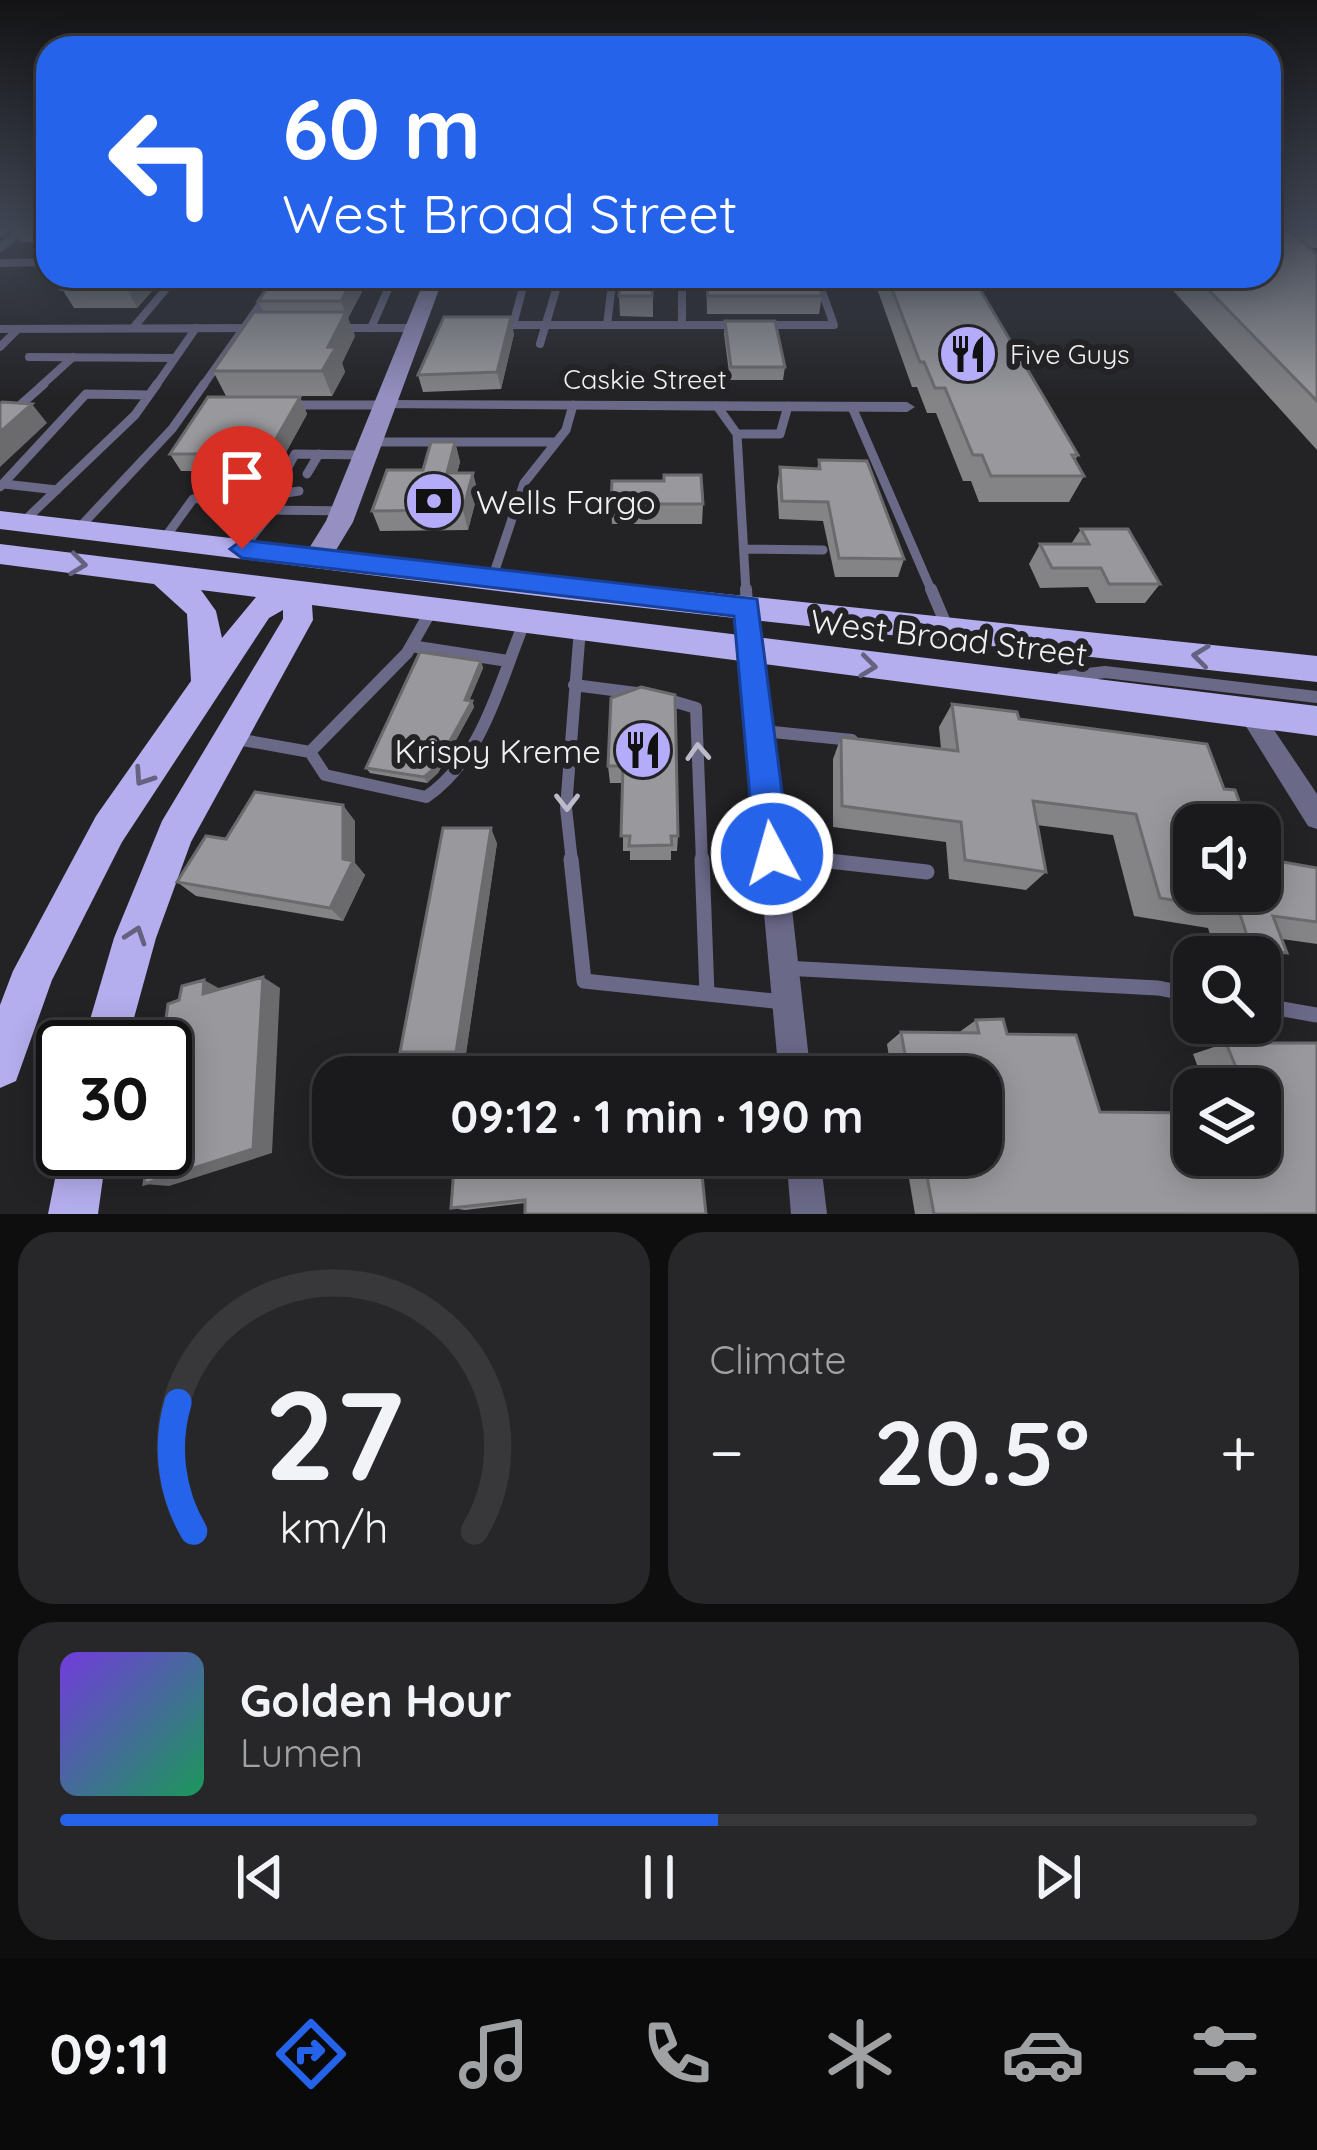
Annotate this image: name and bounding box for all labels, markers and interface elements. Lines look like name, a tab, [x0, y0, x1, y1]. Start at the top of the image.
text: 60 m	[282, 75, 481, 180]
icon: left	[84, 84, 240, 240]
text: West Broad Street	[282, 179, 737, 247]
restaurant icon: Five Guys	[937, 323, 999, 385]
place label: Five Guys	[1010, 337, 1130, 371]
street label: Caskie Street	[563, 362, 727, 396]
pin	[191, 426, 293, 549]
icon: arrive	[209, 444, 275, 510]
bank icon: Wells Fargo	[403, 470, 465, 532]
place label: Wells Fargo	[476, 481, 656, 522]
one-way arrow	[68, 550, 88, 576]
street label: West Broad Street	[808, 600, 1090, 674]
one-way arrow	[1191, 644, 1210, 669]
one-way arrow	[858, 652, 878, 678]
restaurant icon: Krispy Kreme	[612, 719, 674, 781]
place label: Krispy Kreme	[395, 730, 601, 771]
one-way arrow	[685, 742, 711, 761]
one-way arrow	[135, 764, 157, 786]
position arrow	[709, 791, 835, 917]
one-way arrow	[554, 794, 580, 812]
map controls	[1173, 804, 1281, 1176]
button: sound	[1173, 804, 1281, 912]
one-way arrow	[122, 926, 146, 947]
button: search	[1173, 936, 1281, 1044]
speed limit sign: 30	[36, 1020, 192, 1176]
button: layers	[1173, 1068, 1281, 1176]
text: 09:12 · 1 min · 190 m	[451, 1088, 863, 1144]
text: Climate	[710, 1335, 847, 1384]
text: 27	[264, 1355, 404, 1511]
text: 20.5°	[874, 1395, 1090, 1508]
text: −	[710, 1410, 744, 1493]
text: +	[1220, 1410, 1257, 1493]
text: km/h	[279, 1500, 388, 1554]
text: Golden Hour	[240, 1672, 512, 1728]
text: Lumen	[240, 1728, 363, 1777]
icon: previous	[227, 1844, 293, 1910]
icon: pause	[626, 1844, 692, 1910]
icon: next	[1025, 1844, 1091, 1910]
icon: directions	[269, 2012, 353, 2096]
icon: music	[452, 2012, 536, 2096]
icon: phone	[635, 2012, 719, 2096]
icon: climate	[818, 2012, 902, 2096]
icon: car	[1001, 2012, 1085, 2096]
icon: filters	[1183, 2012, 1267, 2096]
text: 09:11	[49, 2020, 170, 2088]

